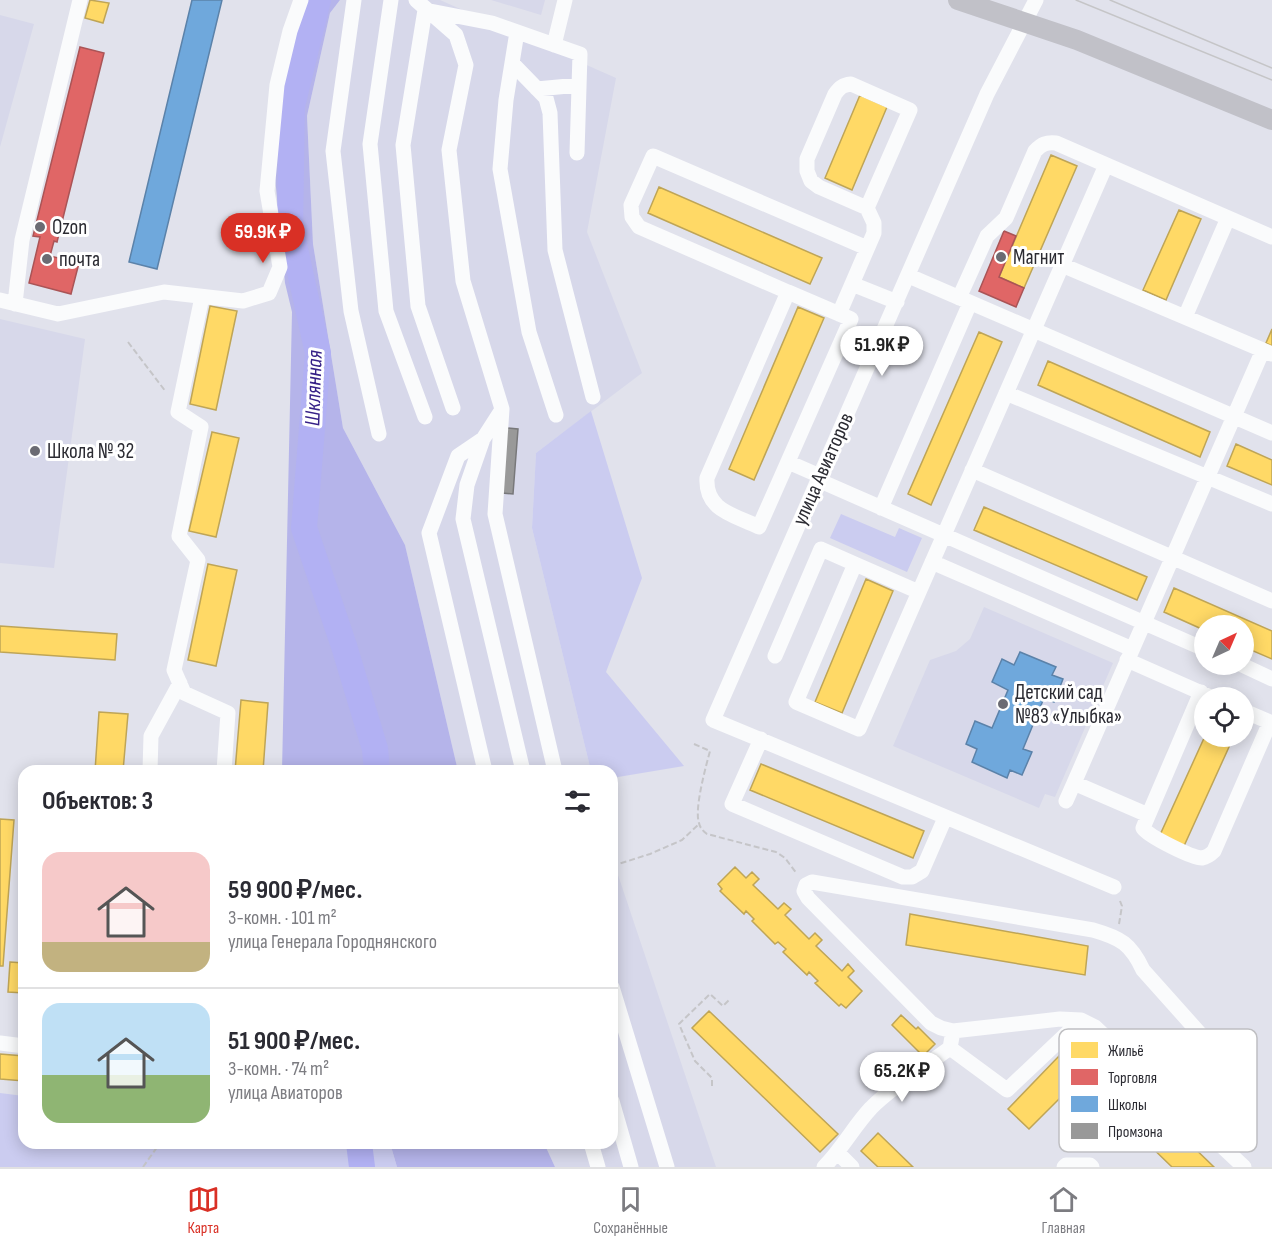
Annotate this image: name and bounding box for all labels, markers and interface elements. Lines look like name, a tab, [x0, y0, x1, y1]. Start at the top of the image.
pin: 59.9K ₽	[208, 213, 318, 264]
place label: Ozon	[52, 215, 87, 240]
marker: Ozon	[33, 220, 47, 234]
text: 59.9K ₽	[235, 220, 291, 244]
place label: Магнит	[1013, 245, 1064, 270]
place label: почта	[59, 247, 100, 272]
marker: Магнит	[994, 250, 1008, 264]
marker: почта	[40, 252, 54, 266]
pin: 51.9K ₽	[827, 326, 937, 377]
text: 51.9K ₽	[854, 333, 910, 357]
water label: Шклянная	[299, 349, 329, 426]
street label: улица Авиаторов	[787, 409, 859, 529]
place label: Школа № 32	[47, 439, 134, 464]
marker: Школа № 32	[28, 444, 42, 458]
north arrow	[1194, 615, 1254, 675]
map controls	[1194, 615, 1254, 747]
place label: Детский сад №83 «Улыбка»	[1015, 680, 1122, 729]
button: locate	[1194, 687, 1254, 747]
marker: Детский сад №83 «Улыбка»	[996, 697, 1010, 711]
icon: filters	[561, 785, 594, 818]
text: Объектов: 3	[42, 786, 153, 817]
text: 59 900 ₽/мес.	[228, 875, 362, 906]
icon: home	[90, 876, 162, 948]
text: 3-комн. · 101 m²	[228, 906, 337, 930]
text: улица Генерала Городнянского	[228, 930, 437, 954]
text: 51 900 ₽/мес.	[228, 1026, 360, 1057]
icon: home	[90, 1027, 162, 1099]
legend	[1059, 1029, 1257, 1152]
text: Жильё	[1108, 1042, 1144, 1061]
pin: 65.2K ₽	[847, 1052, 957, 1103]
text: 3-комн. · 74 m²	[228, 1057, 329, 1081]
text: 65.2K ₽	[874, 1059, 930, 1083]
text: Торговля	[1108, 1069, 1157, 1088]
text: улица Авиаторов	[228, 1081, 343, 1105]
text: Школы	[1108, 1096, 1147, 1115]
text: Промзона	[1108, 1123, 1163, 1142]
tab: Карта	[187, 1183, 220, 1238]
tab: Сохранённые	[593, 1183, 668, 1238]
tab: Главная	[1042, 1183, 1085, 1238]

